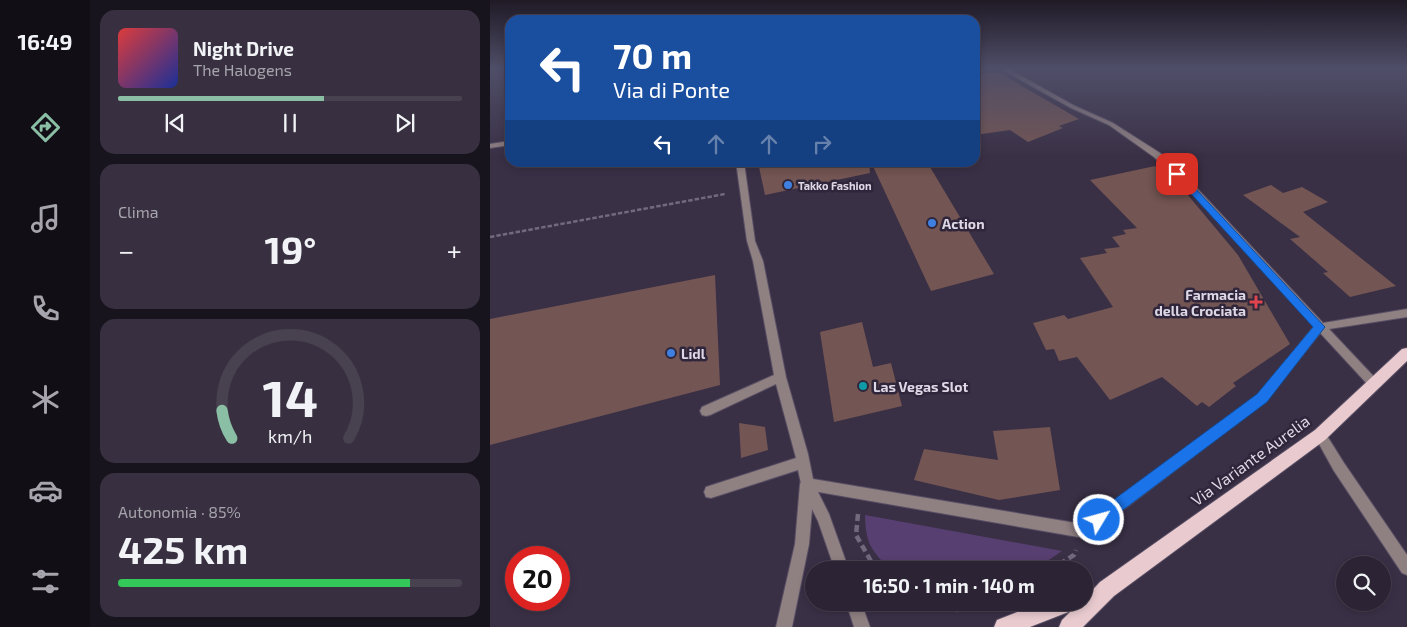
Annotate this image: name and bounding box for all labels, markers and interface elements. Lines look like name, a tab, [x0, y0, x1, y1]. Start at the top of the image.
text: 16:49	[17, 28, 73, 54]
text: 70 m	[613, 34, 692, 76]
icon: left	[530, 35, 595, 100]
text: Night Drive	[193, 37, 294, 60]
text: The Halogens	[193, 60, 292, 79]
text: Via di Ponte	[613, 76, 730, 102]
icon: previous	[161, 109, 189, 137]
icon: pause	[276, 109, 304, 137]
icon: next	[391, 109, 419, 137]
icon: directions	[28, 110, 63, 145]
icon: left	[649, 130, 677, 158]
icon: ahead	[702, 130, 730, 158]
icon: ahead	[755, 130, 783, 158]
icon: right	[808, 130, 836, 158]
pin	[1156, 153, 1198, 195]
icon: arrive	[1163, 160, 1191, 188]
marker: Takko Fashion	[782, 179, 794, 191]
place label: Takko Fashion	[798, 179, 872, 192]
icon: music	[28, 201, 63, 236]
text: Clima	[118, 202, 159, 221]
place label: Action	[942, 215, 985, 232]
marker: Action	[926, 217, 938, 229]
text: 19°	[265, 226, 316, 272]
text: −	[118, 233, 134, 267]
text: +	[447, 233, 462, 267]
place label: Farmacia della Crociata	[1155, 286, 1246, 319]
icon: phone	[28, 291, 63, 326]
marker: Farmacia della Crociata	[1250, 296, 1262, 308]
place label: Lidl	[681, 345, 706, 362]
marker: Lidl	[665, 347, 677, 359]
text: 14	[262, 365, 318, 427]
place label: Las Vegas Slot	[873, 378, 968, 395]
marker: Las Vegas Slot	[857, 380, 869, 392]
icon: climate	[28, 382, 63, 417]
street label: Via Variante Aurelia	[1187, 411, 1313, 509]
text: km/h	[268, 425, 312, 447]
icon: car	[28, 473, 63, 508]
position arrow	[1072, 493, 1124, 545]
text: Autonomia · 85%	[118, 502, 241, 521]
text: 425 km	[118, 526, 248, 572]
speed limit sign: 20	[505, 546, 570, 611]
map controls	[1336, 556, 1391, 611]
button: search	[1336, 556, 1391, 611]
icon: filters	[28, 564, 63, 599]
text: 16:50 · 1 min · 140 m	[863, 574, 1035, 597]

